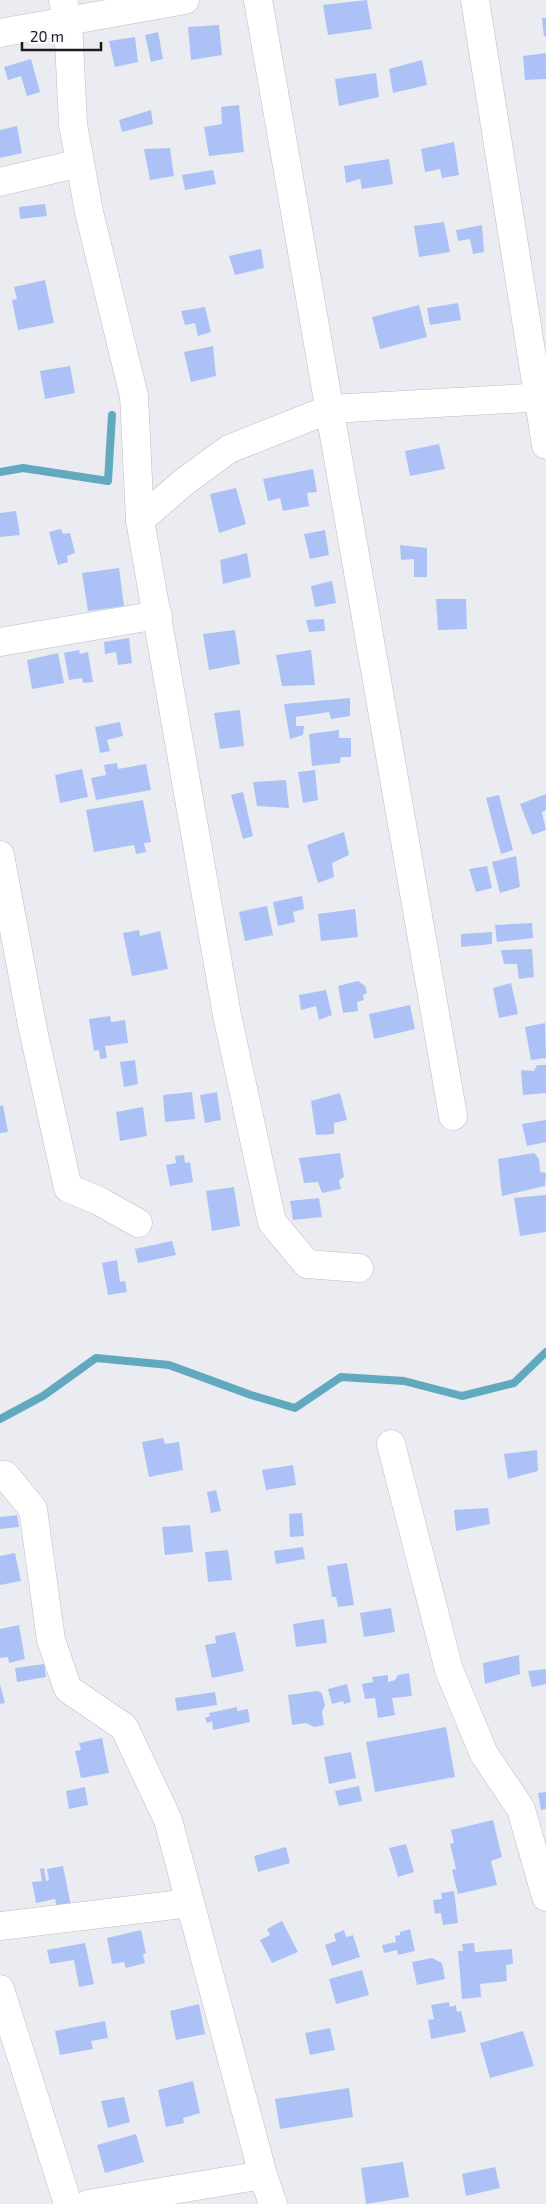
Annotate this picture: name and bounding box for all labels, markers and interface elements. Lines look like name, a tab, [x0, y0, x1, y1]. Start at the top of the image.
scale bar	[22, 20, 101, 52]
text: 20 m	[30, 27, 64, 45]

